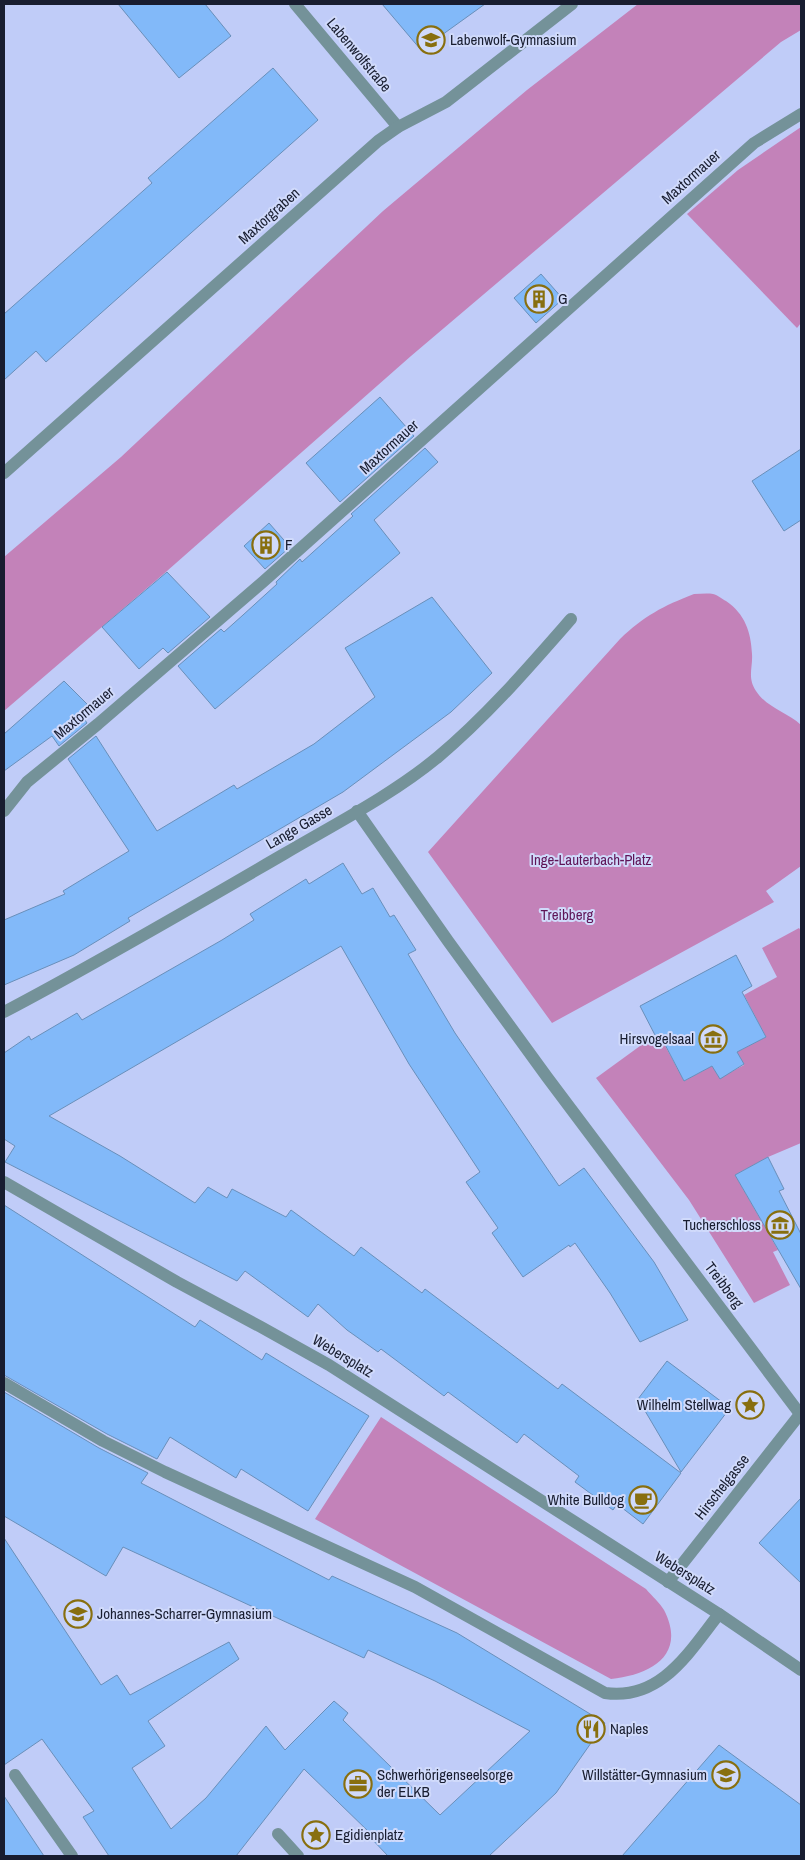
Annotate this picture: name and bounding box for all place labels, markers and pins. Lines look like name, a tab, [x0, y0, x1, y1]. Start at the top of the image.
school or university icon: Labenwolf-Gymnasium	[416, 25, 446, 55]
place label: Labenwolf-Gymnasium	[450, 29, 576, 50]
building icon: G	[524, 284, 554, 314]
place label: G	[558, 288, 568, 309]
building icon: F	[251, 530, 281, 560]
place label: F	[285, 534, 293, 555]
museum icon: Hirsvogelsaal	[698, 1024, 728, 1054]
place label: Hirsvogelsaal	[619, 1028, 694, 1049]
museum icon: Tucherschloss	[765, 1210, 795, 1240]
place label: Tucherschloss	[683, 1214, 761, 1235]
place icon: Wilhelm Stellwag	[735, 1390, 765, 1420]
place label: Wilhelm Stellwag	[637, 1394, 731, 1415]
cafe icon: White Bulldog	[628, 1485, 658, 1515]
place label: White Bulldog	[547, 1489, 624, 1510]
school or university icon: Johannes-Scharrer-Gymnasium	[63, 1599, 93, 1629]
place label: Johannes-Scharrer-Gymnasium	[97, 1603, 272, 1624]
restaurant icon: Naples	[576, 1714, 606, 1744]
place label: Naples	[610, 1718, 648, 1739]
school or university icon: Willstätter-Gymnasium	[711, 1760, 741, 1790]
place label: Schwerhörigenseelsorge der ELKB	[377, 1764, 513, 1802]
place label: Willstätter-Gymnasium	[582, 1764, 707, 1785]
office icon: Schwerhörigenseelsorge der ELKB	[343, 1769, 373, 1799]
place icon: Egidienplatz	[301, 1820, 331, 1850]
place label: Egidienplatz	[335, 1824, 403, 1845]

